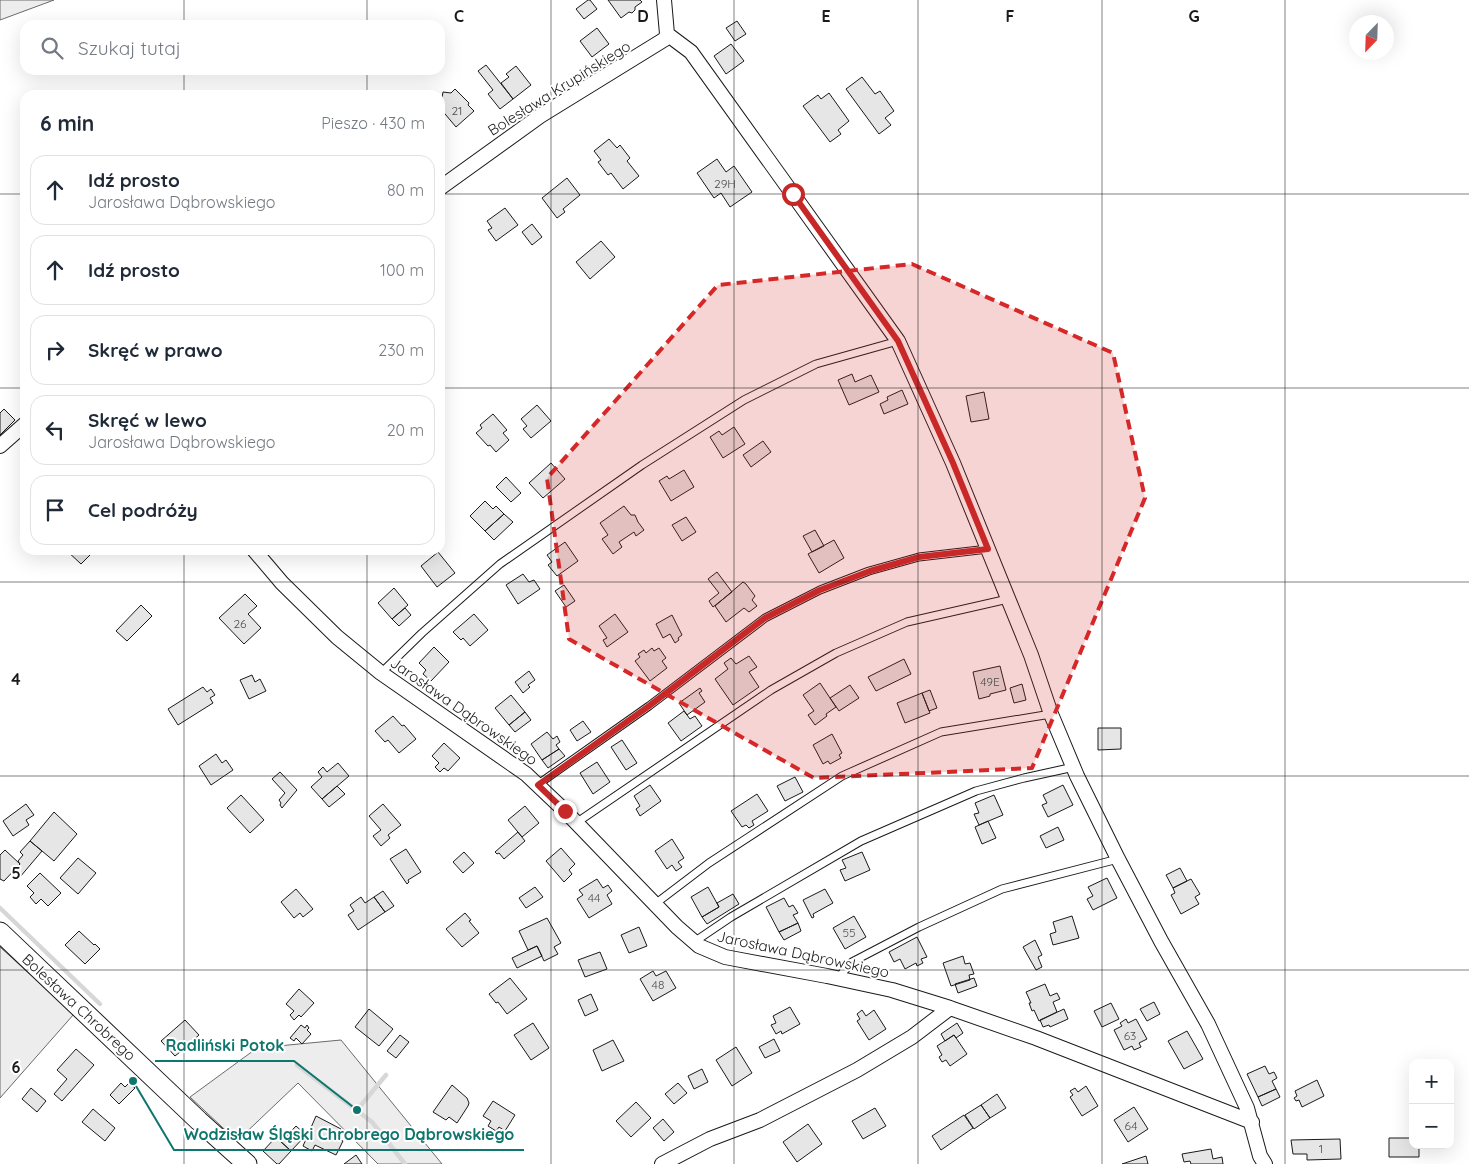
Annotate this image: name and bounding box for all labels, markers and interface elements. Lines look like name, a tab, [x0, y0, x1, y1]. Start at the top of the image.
text: C	[454, 6, 464, 26]
text: D	[637, 6, 649, 26]
text: E	[821, 6, 831, 26]
text: F	[1006, 6, 1015, 26]
text: G	[1188, 6, 1200, 26]
north arrow	[1349, 15, 1394, 60]
search box	[20, 20, 445, 75]
icon: search	[38, 34, 66, 62]
text: Szukaj tutaj	[78, 36, 181, 60]
street label: Bolesława Krupińskiego	[484, 36, 634, 140]
house number: 21	[451, 103, 463, 118]
text: 6 min	[40, 110, 94, 136]
text: Pieszo · 430 m	[321, 113, 425, 133]
text: Idź prosto	[88, 168, 180, 192]
icon: ahead	[41, 176, 69, 204]
house number: 29H	[714, 176, 736, 191]
text: 80 m	[387, 180, 424, 200]
route start	[782, 183, 805, 206]
text: Jarosława Dąbrowskiego	[88, 192, 275, 212]
icon: ahead	[41, 256, 69, 284]
text: Idź prosto	[88, 258, 180, 282]
text: 100 m	[380, 260, 424, 280]
icon: right	[41, 336, 69, 364]
text: Skręć w prawo	[88, 338, 223, 362]
text: 230 m	[378, 340, 424, 360]
text: Skręć w lewo	[88, 408, 207, 432]
icon: left	[41, 416, 69, 444]
text: 20 m	[387, 420, 424, 440]
text: Jarosława Dąbrowskiego	[88, 432, 275, 452]
icon: arrive	[41, 496, 69, 524]
text: Cel podróży	[88, 498, 198, 522]
house number: 26	[233, 616, 247, 631]
street label: Jarosława Dąbrowskiego	[387, 653, 541, 769]
text: 4	[11, 669, 21, 689]
house number: 49E	[980, 674, 1000, 689]
route end	[554, 800, 577, 823]
text: 5	[11, 863, 21, 883]
house number: 44	[588, 890, 600, 905]
house number: 55	[842, 925, 856, 940]
street label: Jarosława Dąbrowskiego	[715, 926, 891, 982]
street label: Bolesława Chrobrego	[18, 949, 140, 1065]
house number: 48	[652, 977, 664, 992]
house number: 63	[1124, 1028, 1136, 1043]
callout: Radliński Potok	[155, 1030, 294, 1061]
text: Radliński Potok	[166, 1035, 284, 1055]
text: 6	[12, 1057, 21, 1077]
map controls	[1409, 1059, 1454, 1149]
button: +	[1409, 1059, 1454, 1104]
button: −	[1409, 1104, 1454, 1149]
house number: 64	[1125, 1118, 1137, 1133]
callout: Wodzisław Śląski Chrobrego Dąbrowskiego	[174, 1119, 524, 1150]
text: Wodzisław Śląski Chrobrego Dąbrowskiego	[184, 1124, 514, 1144]
house number: 1	[1319, 1141, 1323, 1156]

